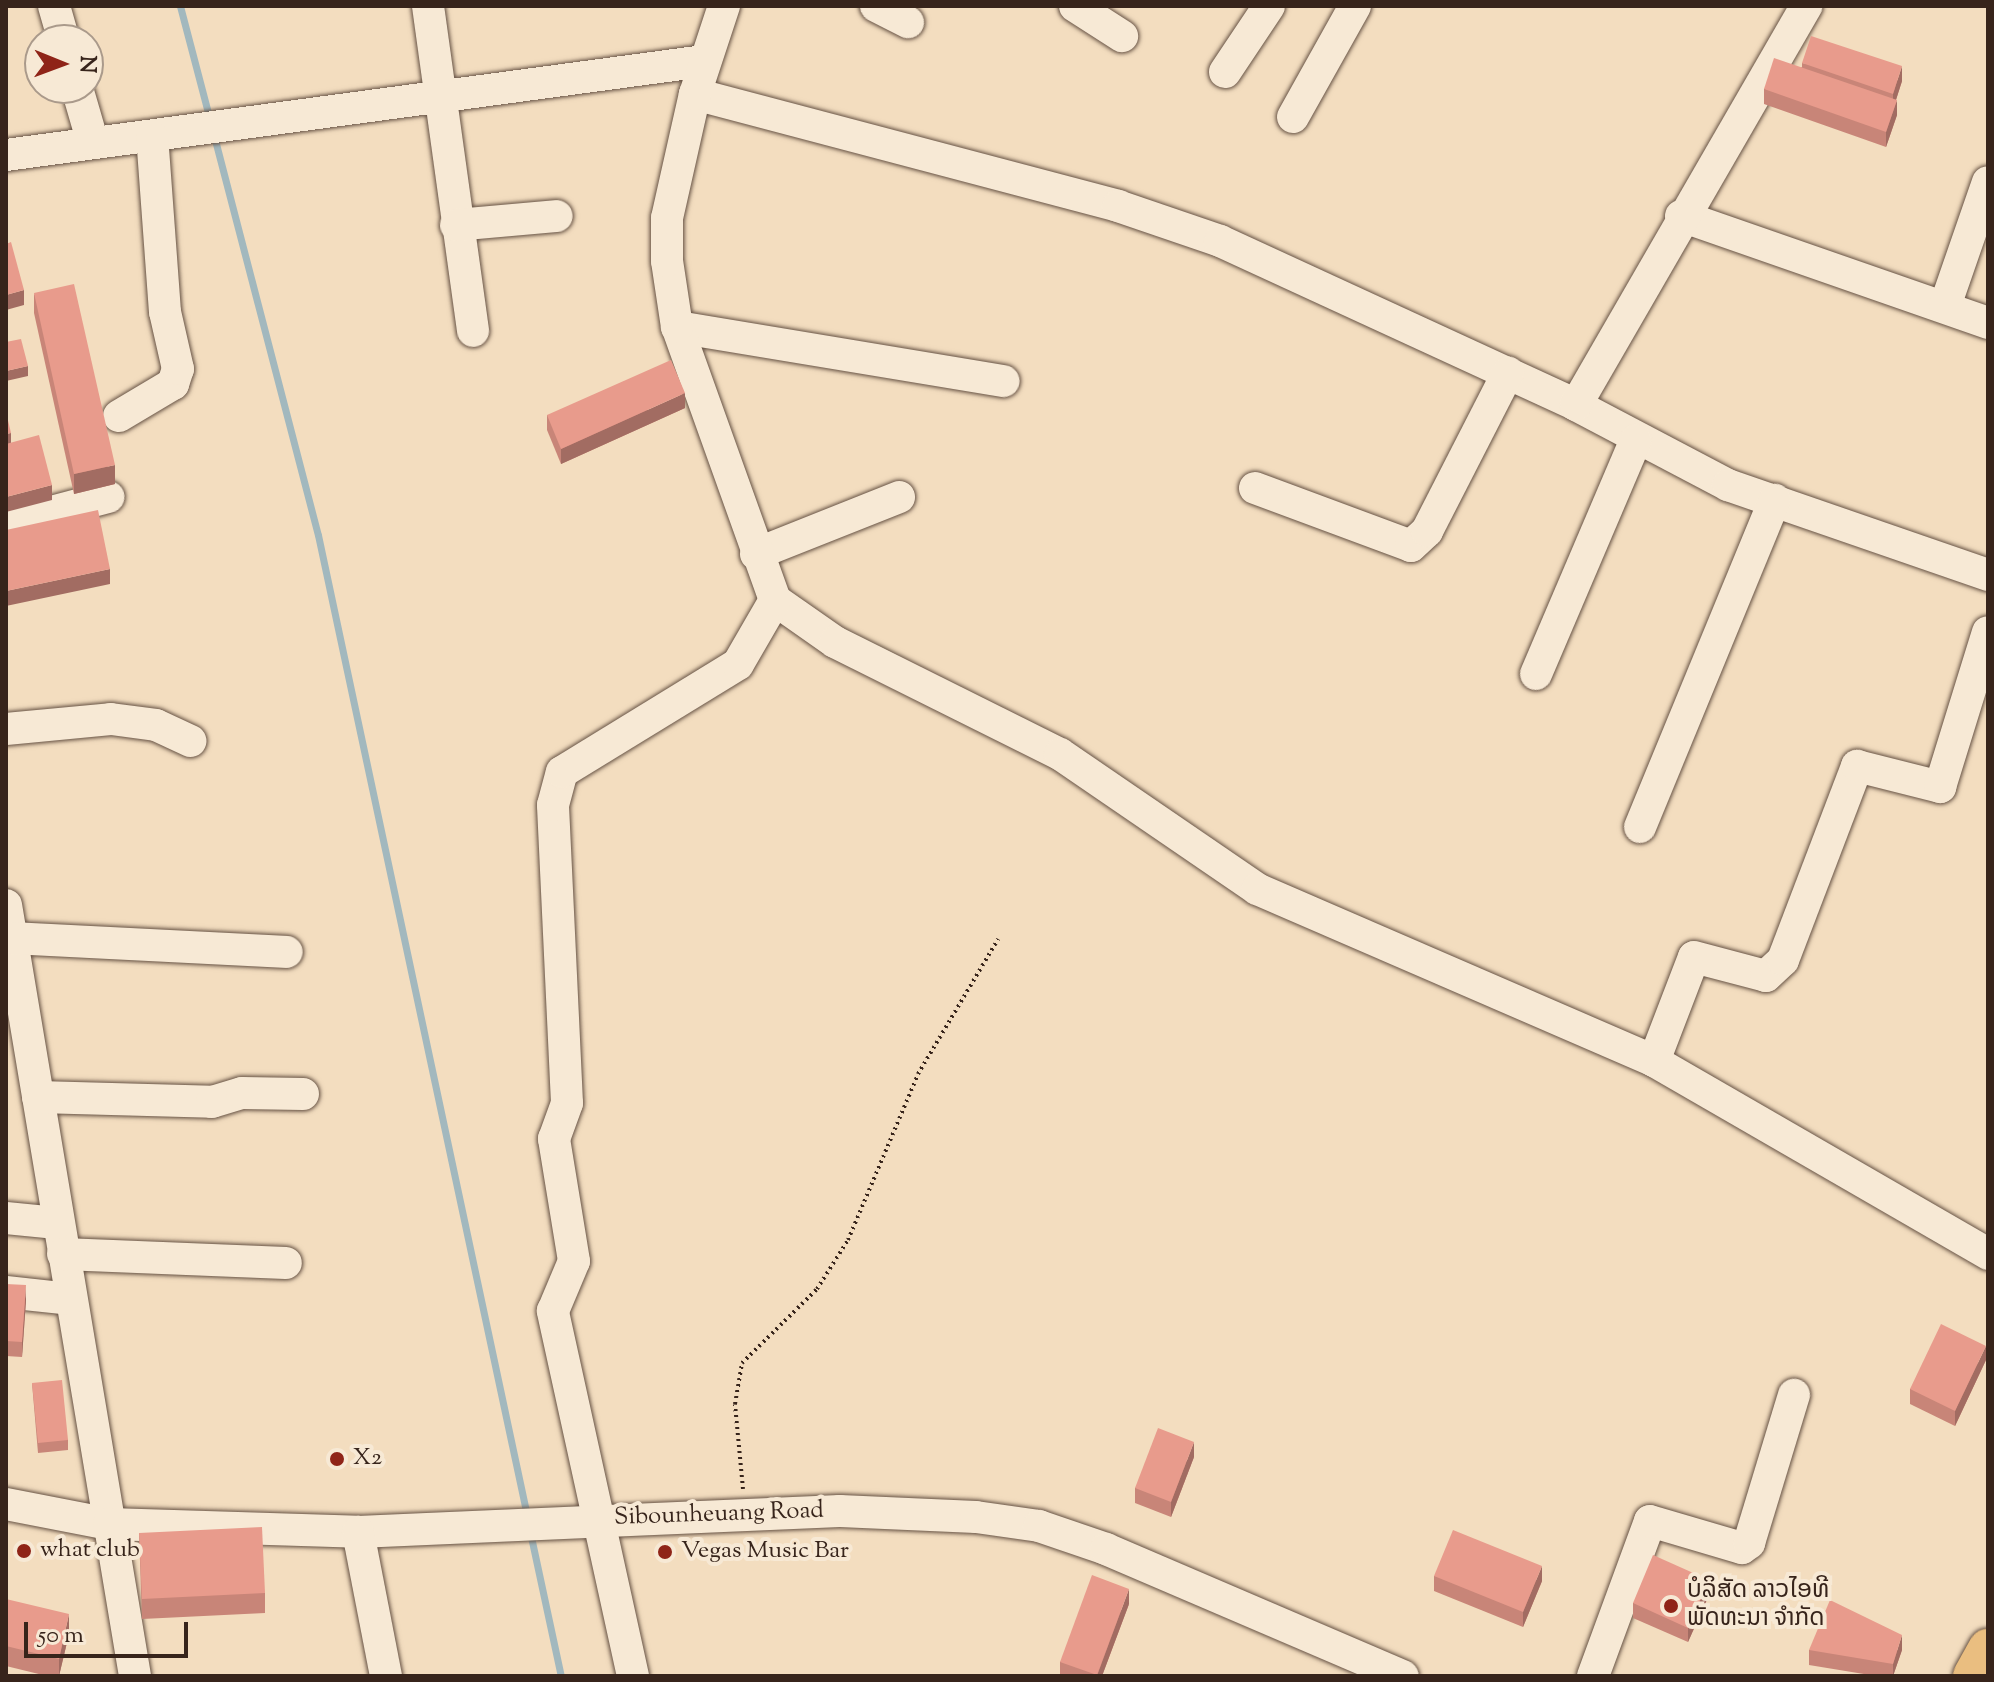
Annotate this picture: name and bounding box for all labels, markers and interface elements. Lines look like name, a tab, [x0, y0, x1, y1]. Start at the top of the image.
north arrow	[24, 24, 104, 104]
text: N	[70, 55, 102, 73]
place label: X2	[353, 1445, 382, 1473]
marker: X2	[328, 1450, 346, 1468]
street label: Sibounheuang Road	[614, 1497, 824, 1533]
place label: what club	[40, 1537, 140, 1565]
place label: Vegas Music Bar	[681, 1538, 849, 1566]
marker: what club	[15, 1542, 33, 1560]
marker: Vegas Music Bar	[656, 1543, 674, 1561]
place label: ບໍລິສັດ ລາວໄອທີ ພັດທະນາ ຈຳກັດ	[1687, 1578, 1829, 1634]
marker: ບໍລິສັດ ລາວໄອທີ ພັດທະນາ ຈຳກັດ	[1662, 1597, 1680, 1615]
scale bar	[28, 1606, 192, 1656]
text: 50 m	[38, 1619, 84, 1653]

